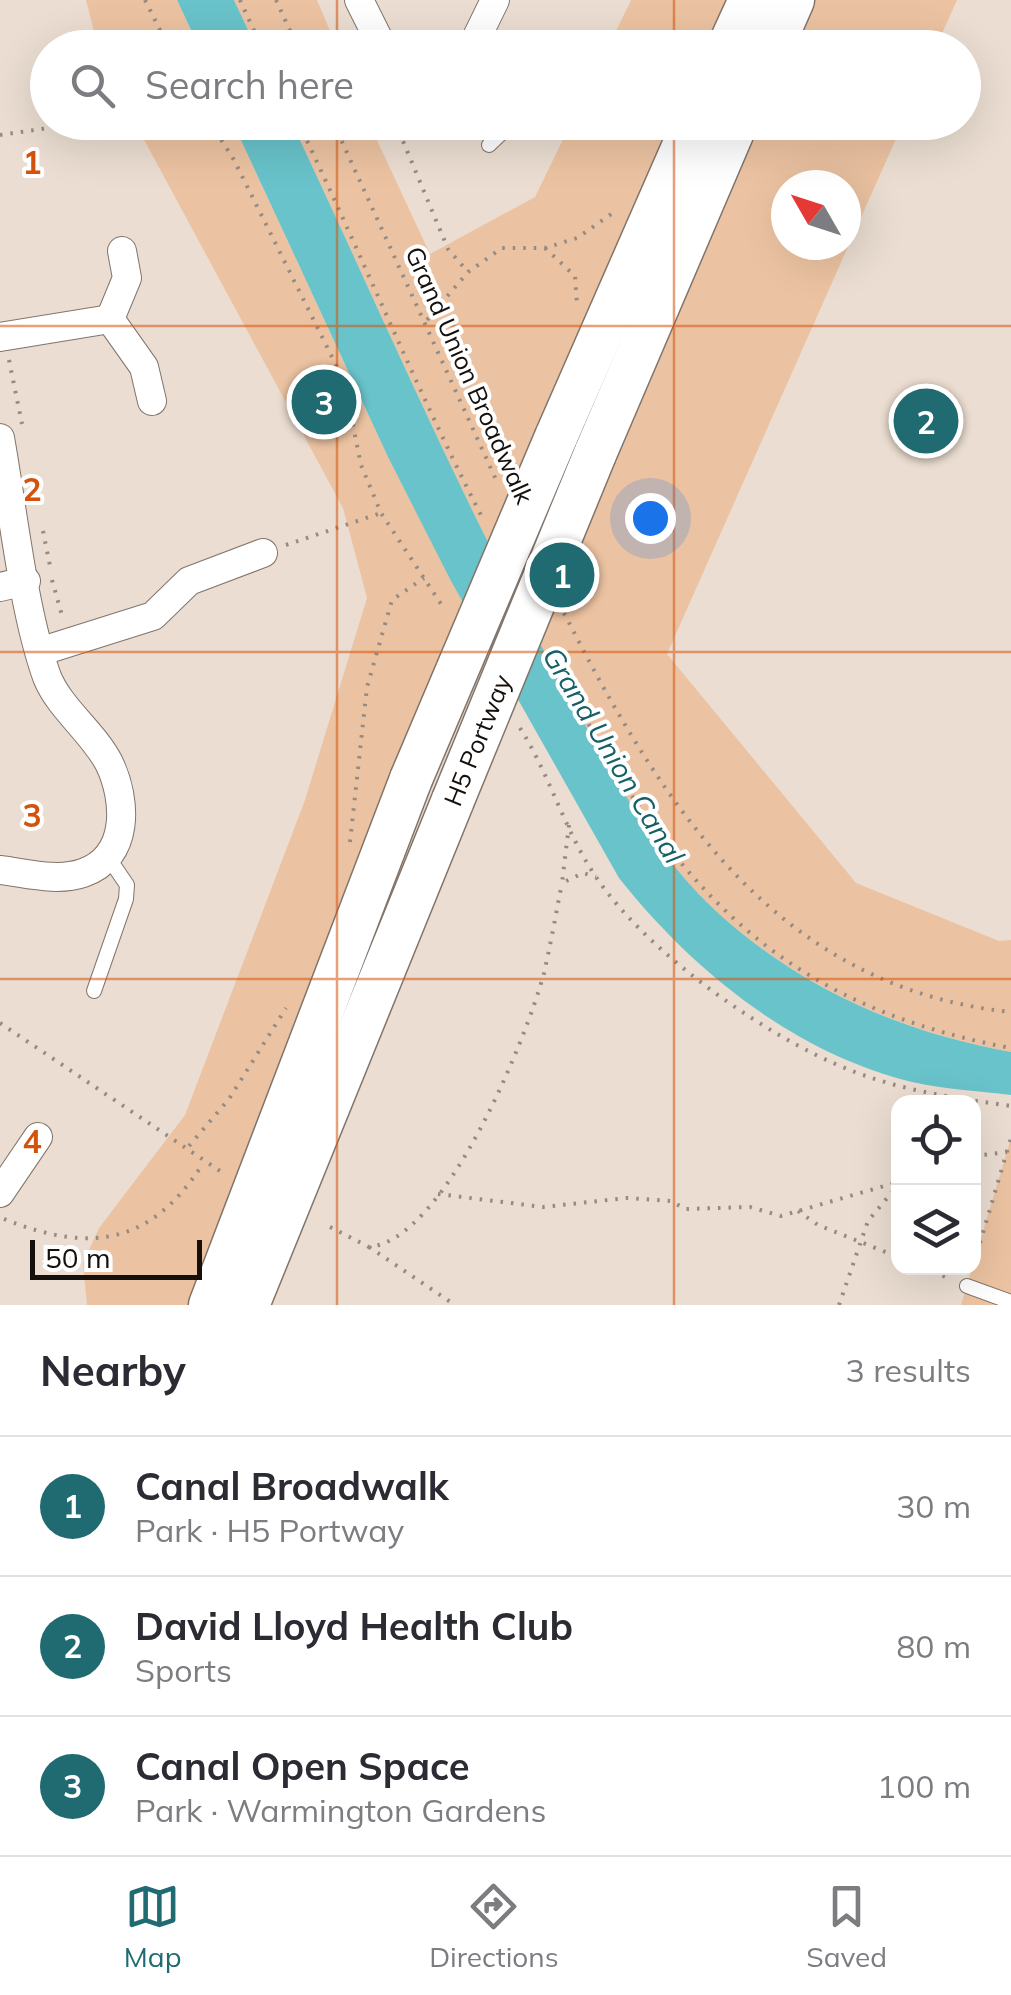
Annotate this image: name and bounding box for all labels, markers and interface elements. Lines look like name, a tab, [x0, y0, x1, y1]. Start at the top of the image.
search box	[30, 30, 981, 140]
icon: search	[65, 58, 120, 113]
text: Search here	[145, 61, 354, 109]
text: 1	[22, 142, 42, 182]
north arrow	[771, 170, 861, 260]
street label: Grand Union Broadwalk	[399, 242, 541, 509]
pin: 3	[292, 364, 356, 440]
pin: 2	[894, 384, 958, 458]
text: 2	[22, 469, 42, 509]
your location	[625, 493, 676, 544]
pin: 1	[530, 538, 594, 612]
water label: Grand Union Canal	[536, 640, 693, 870]
street label: H5 Portway	[437, 670, 517, 810]
text: 3	[22, 795, 42, 835]
map controls	[891, 1095, 981, 1275]
button: locate	[891, 1095, 981, 1185]
text: 4	[22, 1121, 42, 1161]
button: layers	[891, 1185, 981, 1275]
scale bar	[30, 1235, 202, 1280]
text: 50 m	[45, 1240, 111, 1275]
text: Nearby	[40, 1344, 186, 1397]
text: 3 results	[846, 1350, 971, 1390]
text: Canal Broadwalk	[135, 1462, 449, 1510]
text: 1	[63, 1486, 82, 1526]
text: 30 m	[896, 1486, 971, 1526]
text: Park · H5 Portway	[135, 1510, 404, 1550]
text: David Lloyd Health Club	[135, 1602, 573, 1650]
text: 2	[63, 1626, 82, 1666]
text: 80 m	[896, 1626, 971, 1666]
text: Sports	[135, 1650, 232, 1690]
text: Canal Open Space	[135, 1742, 470, 1790]
text: 3	[63, 1766, 82, 1806]
text: 100 m	[877, 1766, 971, 1806]
text: Park · Warmington Gardens	[135, 1790, 546, 1830]
tab: Map	[124, 1879, 181, 1974]
tab: Directions	[429, 1879, 559, 1974]
tab: Saved	[806, 1879, 887, 1974]

